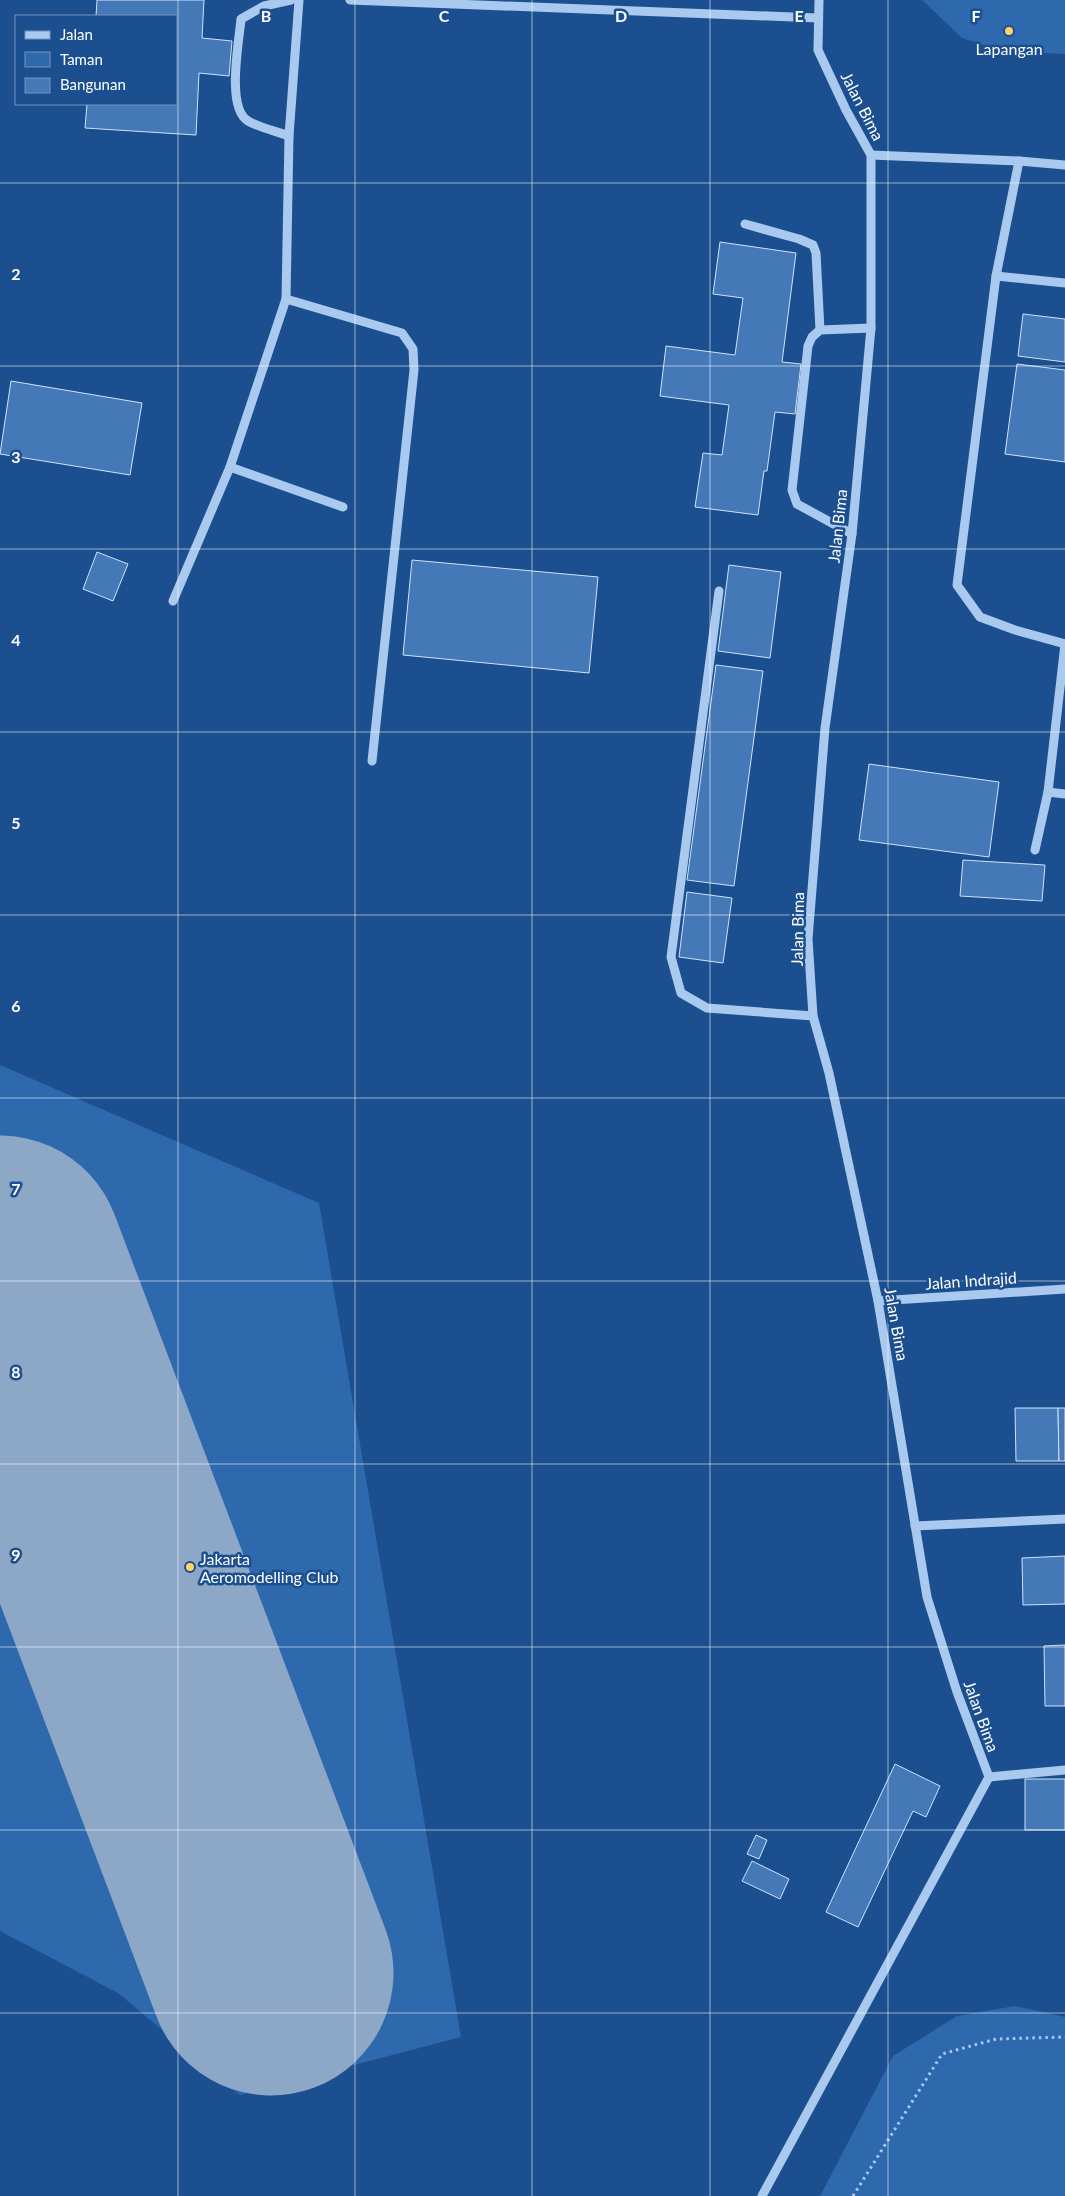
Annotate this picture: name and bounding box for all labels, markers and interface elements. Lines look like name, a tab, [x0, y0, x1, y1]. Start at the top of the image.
text: B	[261, 6, 271, 25]
text: C	[439, 6, 450, 25]
text: D	[615, 6, 627, 25]
text: E	[794, 6, 804, 25]
text: F	[971, 6, 981, 25]
legend	[15, 15, 178, 105]
text: Jalan	[60, 25, 93, 43]
marker: Lapangan	[1003, 25, 1015, 37]
place label: Lapangan	[975, 39, 1043, 58]
text: Taman	[60, 50, 103, 68]
street label: Jalan Bima	[838, 69, 888, 143]
text: Bangunan	[60, 75, 126, 93]
text: 2	[11, 264, 21, 283]
text: 3	[11, 447, 21, 466]
street label: Jalan Bima	[824, 488, 850, 564]
text: 4	[11, 630, 21, 649]
text: 5	[11, 813, 21, 832]
street label: Jalan Bima	[787, 892, 807, 966]
text: 6	[11, 996, 21, 1015]
text: 7	[11, 1179, 21, 1198]
street label: Jalan Indrajid	[925, 1267, 1017, 1293]
street label: Jalan Bima	[881, 1286, 913, 1362]
text: 8	[11, 1362, 21, 1381]
text: 9	[11, 1545, 21, 1564]
place label: Jakarta Aeromodelling Club	[200, 1549, 338, 1586]
marker: Jakarta Aeromodelling Club	[184, 1561, 196, 1573]
street label: Jalan Bima	[960, 1678, 1004, 1754]

